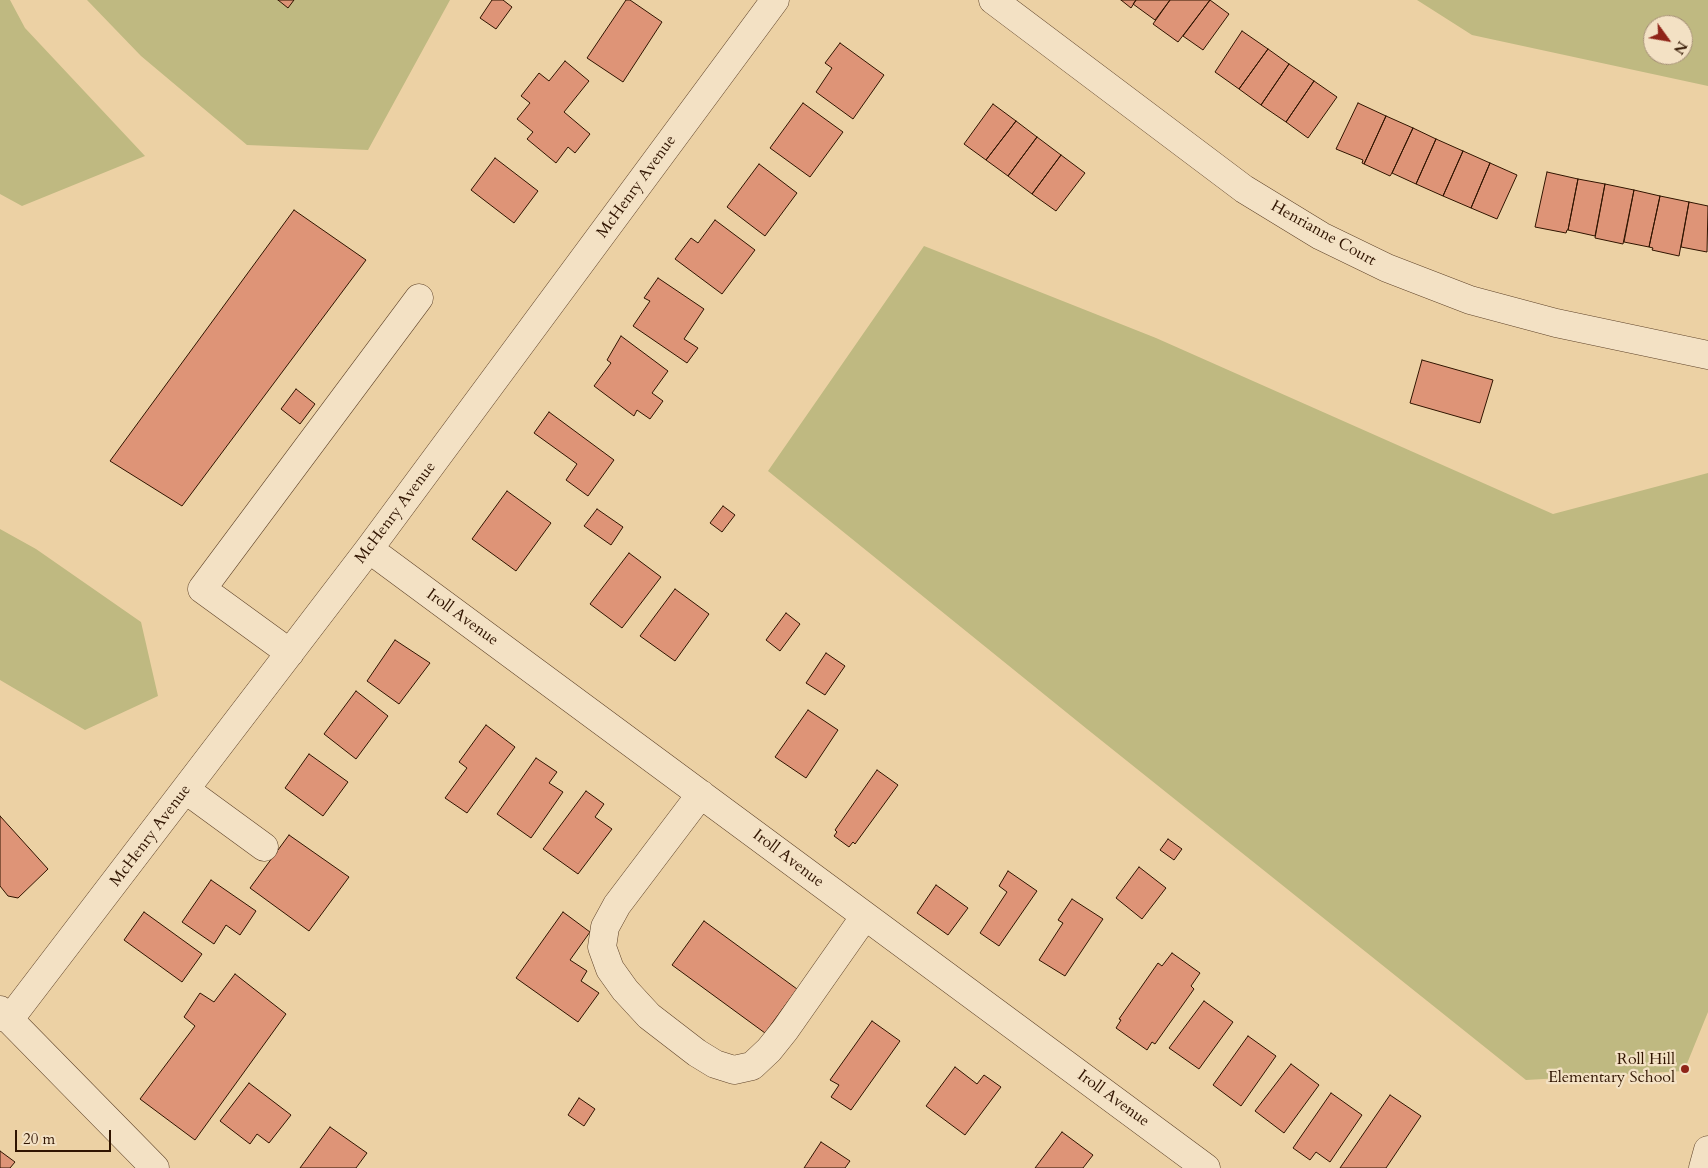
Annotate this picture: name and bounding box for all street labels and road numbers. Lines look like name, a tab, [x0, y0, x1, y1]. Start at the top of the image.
street label: McHenry Avenue	[593, 132, 681, 242]
street label: Henrianne Court	[1267, 197, 1379, 271]
street label: McHenry Avenue	[351, 458, 441, 568]
street label: Iroll Avenue	[422, 585, 502, 651]
street label: McHenry Avenue	[106, 781, 196, 891]
street label: Iroll Avenue	[749, 826, 827, 892]
street label: Iroll Avenue	[1073, 1066, 1153, 1132]

